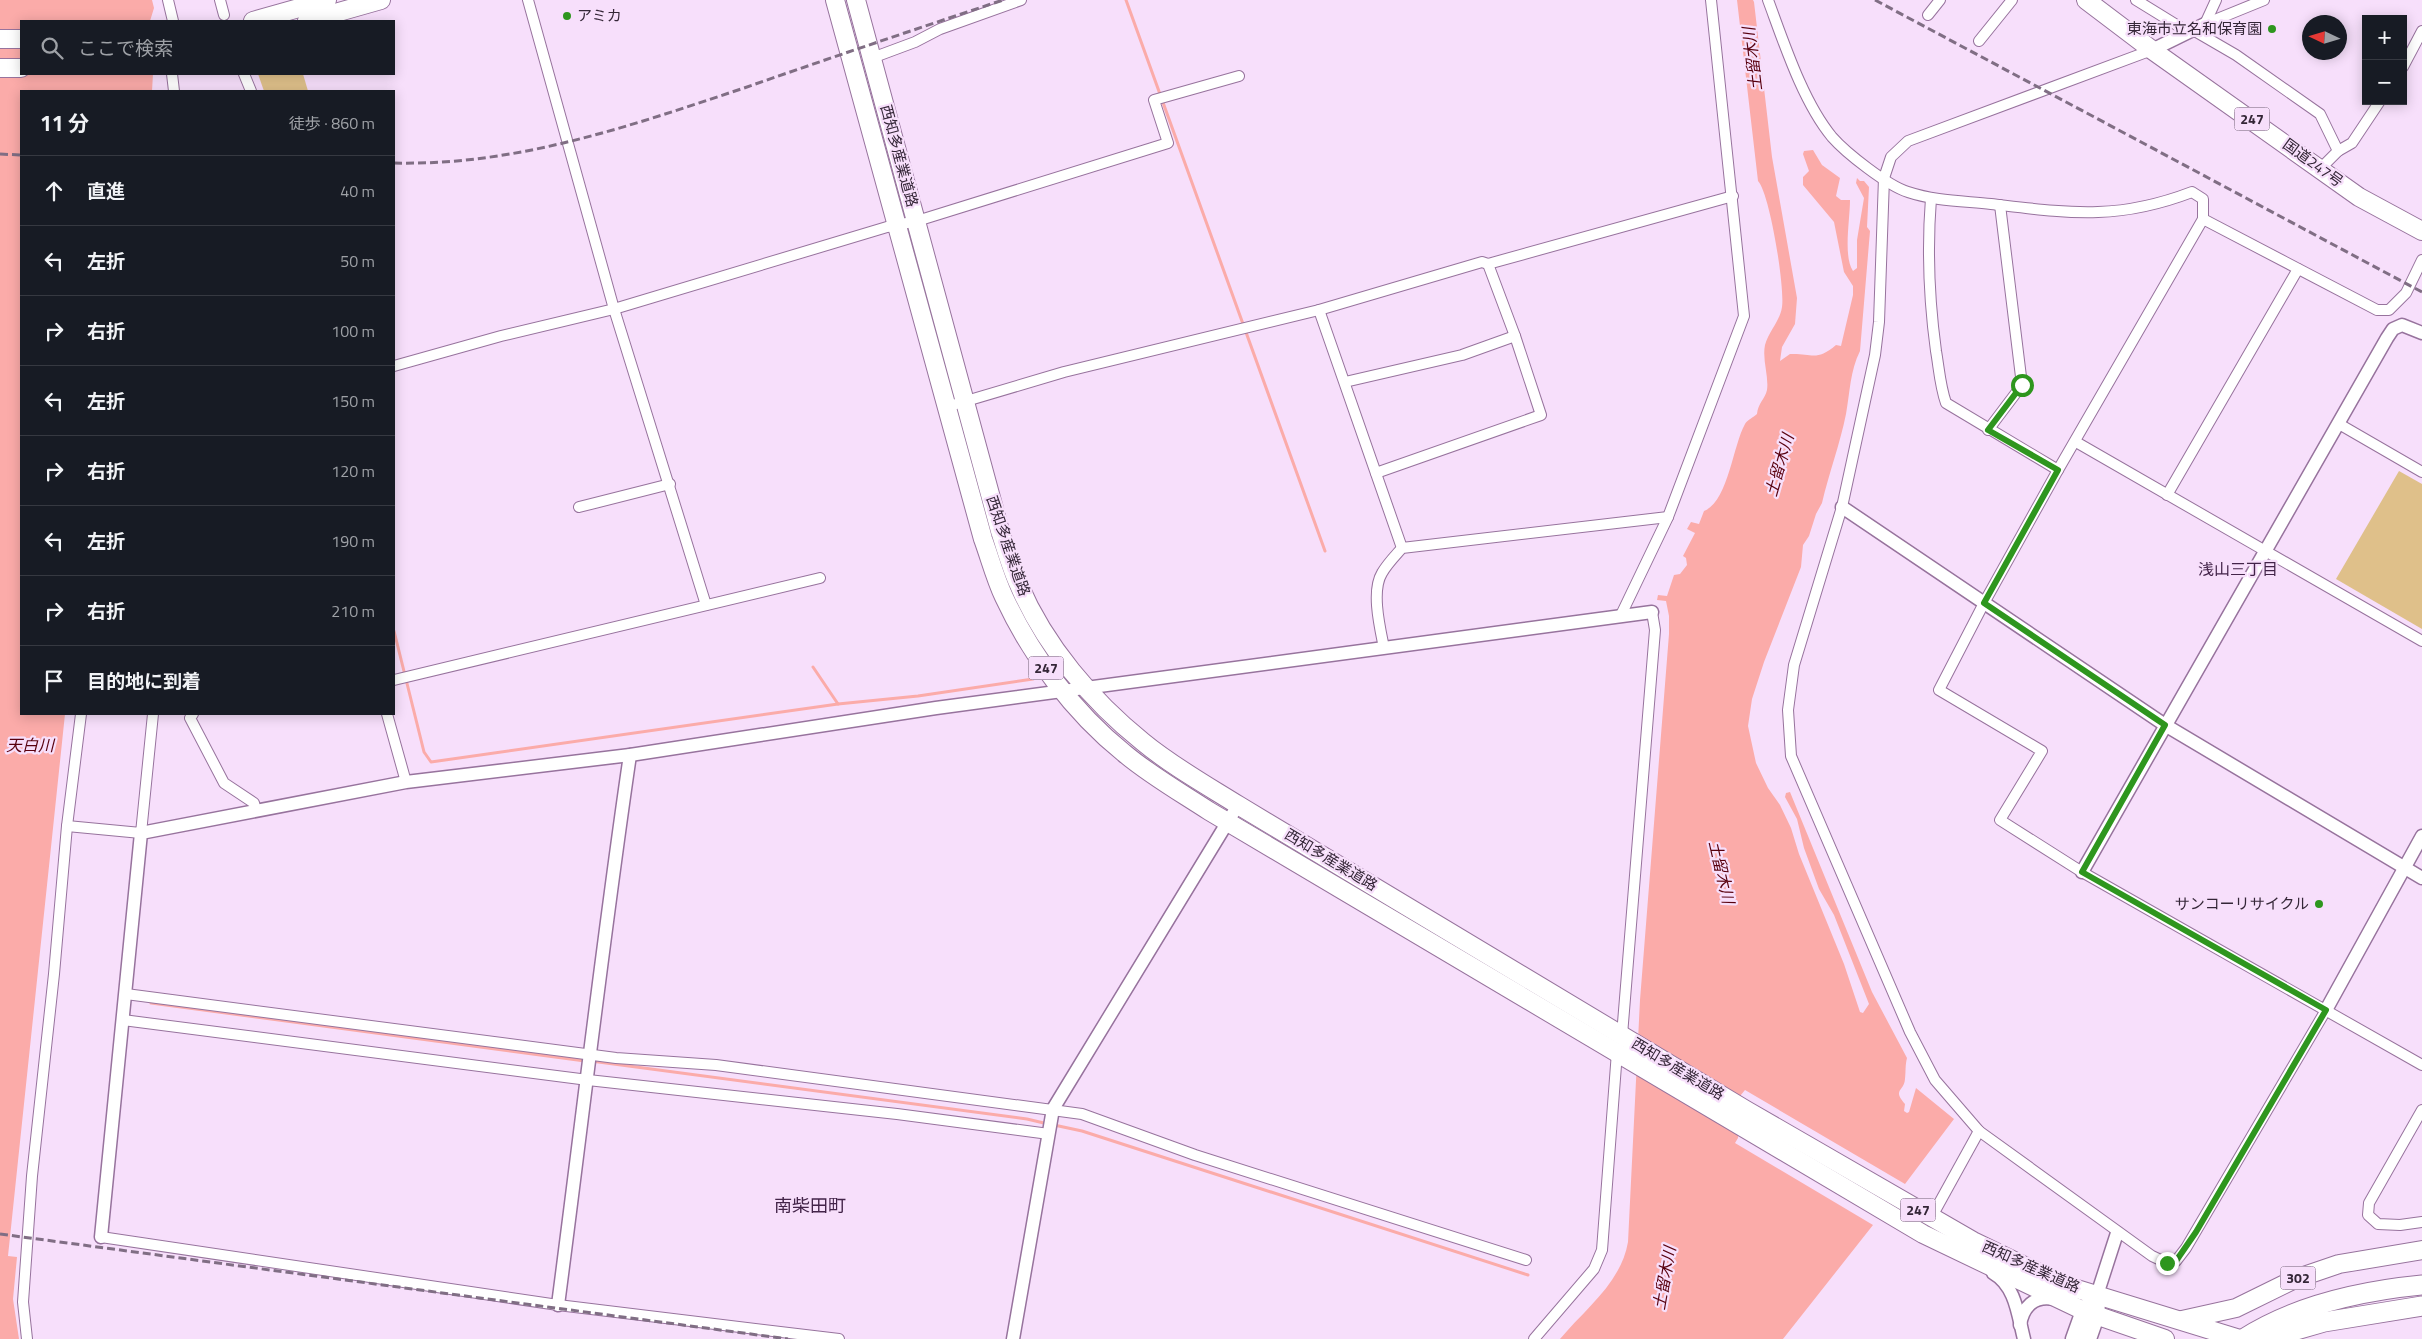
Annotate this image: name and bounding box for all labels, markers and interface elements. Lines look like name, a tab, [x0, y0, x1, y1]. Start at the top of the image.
place label: アミカ	[577, 4, 622, 27]
marker: アミカ	[561, 10, 573, 22]
north arrow	[2302, 15, 2347, 60]
map controls	[2362, 15, 2407, 105]
button: +	[2362, 15, 2407, 60]
place label: 東海市立名和保育園	[2127, 17, 2262, 40]
search box	[20, 20, 395, 75]
marker: 東海市立名和保育園	[2266, 23, 2278, 35]
water label: 土留木川	[1736, 24, 1768, 92]
text: ここで検索	[78, 33, 173, 62]
icon: search	[38, 34, 66, 62]
button: −	[2362, 60, 2407, 105]
street label: 西知多産業道路	[875, 102, 924, 210]
text: 11 分	[40, 107, 89, 139]
road number: 247	[2234, 108, 2270, 130]
text: 徒歩 · 860 m	[289, 111, 375, 135]
street label: 国道247号	[2278, 133, 2348, 193]
text: 直進	[87, 176, 125, 205]
icon: ahead	[40, 177, 68, 205]
text: 40 m	[340, 179, 375, 203]
text: 左折	[87, 246, 125, 275]
icon: left	[40, 247, 68, 275]
text: 50 m	[340, 249, 375, 273]
text: 右折	[87, 316, 125, 345]
icon: right	[40, 317, 68, 345]
text: 100 m	[331, 319, 375, 343]
route start	[2011, 374, 2034, 397]
text: 左折	[87, 386, 125, 415]
icon: left	[40, 387, 68, 415]
text: 150 m	[331, 389, 375, 413]
water label: 土留木川	[1759, 429, 1800, 499]
text: 右折	[87, 456, 125, 485]
icon: right	[40, 457, 68, 485]
text: 120 m	[331, 459, 375, 483]
street label: 西知多産業道路	[981, 492, 1036, 599]
text: 左折	[87, 526, 125, 555]
icon: left	[40, 527, 68, 555]
text: 190 m	[331, 529, 375, 553]
district label: 浅山三丁目	[2198, 557, 2278, 581]
text: 右折	[87, 596, 125, 625]
icon: right	[40, 597, 68, 625]
text: 210 m	[331, 599, 375, 623]
road number: 247	[1028, 656, 1064, 680]
text: 目的地に到着	[87, 666, 201, 695]
icon: arrive	[40, 667, 68, 695]
water label: 天白川	[6, 733, 56, 757]
street label: 西知多産業道路	[1280, 823, 1382, 896]
water label: 土留木川	[1703, 838, 1741, 908]
place label: サンコーリサイクル	[2175, 892, 2309, 915]
marker: サンコーリサイクル	[2313, 898, 2325, 910]
street label: 西知多産業道路	[1627, 1032, 1729, 1105]
district label: 南柴田町	[774, 1192, 846, 1219]
road number: 247	[1900, 1198, 1936, 1222]
street label: 西知多産業道路	[1979, 1235, 2084, 1298]
water label: 土留木川	[1647, 1242, 1682, 1312]
route end	[2156, 1252, 2179, 1275]
road number: 302	[2280, 1266, 2316, 1290]

